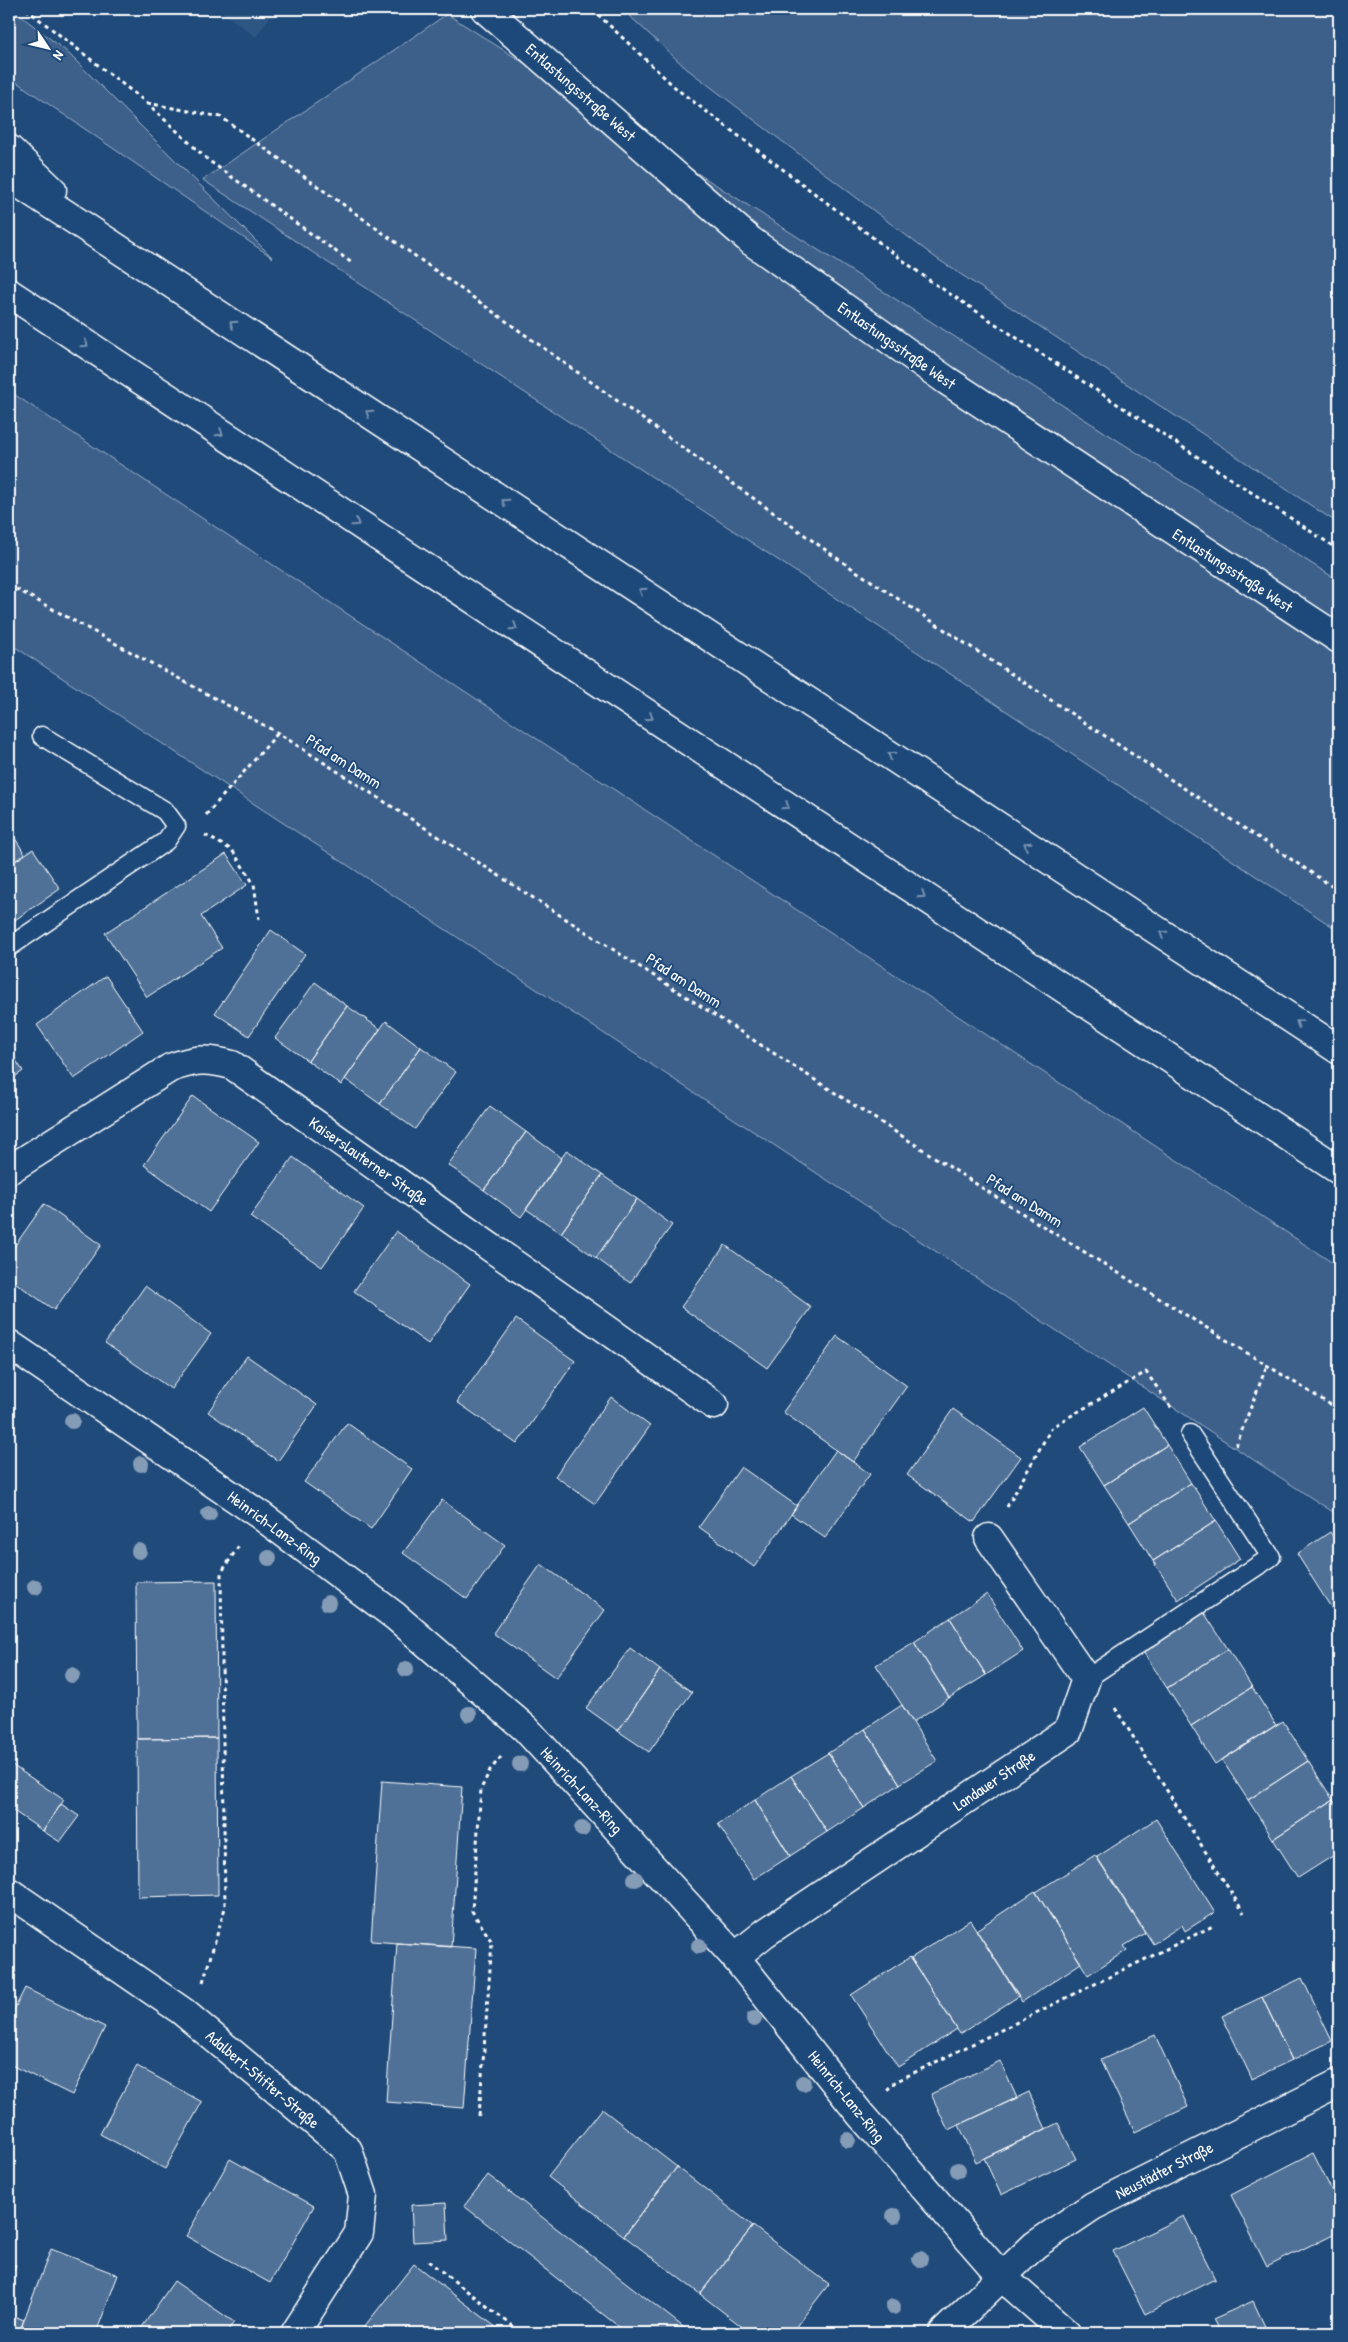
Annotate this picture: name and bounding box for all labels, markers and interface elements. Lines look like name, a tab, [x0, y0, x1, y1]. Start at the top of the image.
north arrow	[22, 22, 72, 72]
street label: Entlastungsstraße West	[521, 38, 641, 146]
text: N	[49, 47, 69, 65]
street label: Entlastungsstraße West	[834, 296, 961, 394]
one-way arrow	[230, 321, 239, 331]
one-way arrow	[80, 337, 89, 347]
one-way arrow	[366, 410, 375, 419]
one-way arrow	[215, 427, 224, 436]
one-way arrow	[502, 499, 511, 508]
one-way arrow	[351, 516, 360, 526]
street label: Entlastungsstraße West	[1169, 523, 1298, 617]
one-way arrow	[638, 587, 647, 597]
one-way arrow	[509, 621, 518, 630]
one-way arrow	[645, 710, 654, 720]
street label: Pfad am Damm	[302, 728, 386, 794]
one-way arrow	[887, 752, 896, 762]
one-way arrow	[780, 800, 790, 809]
one-way arrow	[1023, 841, 1032, 851]
one-way arrow	[916, 889, 925, 898]
one-way arrow	[1159, 931, 1168, 940]
street label: Pfad am Damm	[642, 947, 726, 1013]
one-way arrow	[1295, 1020, 1304, 1029]
street label: Kaiserslauterner Straße	[305, 1111, 434, 1211]
street label: Pfad am Damm	[983, 1168, 1067, 1232]
street label: Heinrich-Lanz-Ring	[223, 1485, 327, 1569]
street label: Heinrich-Lanz-Ring	[536, 1742, 628, 1838]
street label: Landauer Straße	[949, 1744, 1040, 1816]
street label: Adalbert-Stifter-Straße	[201, 2025, 325, 2134]
street label: Heinrich-Lanz-Ring	[803, 2046, 891, 2146]
street label: Neustädter Straße	[1111, 2136, 1217, 2204]

